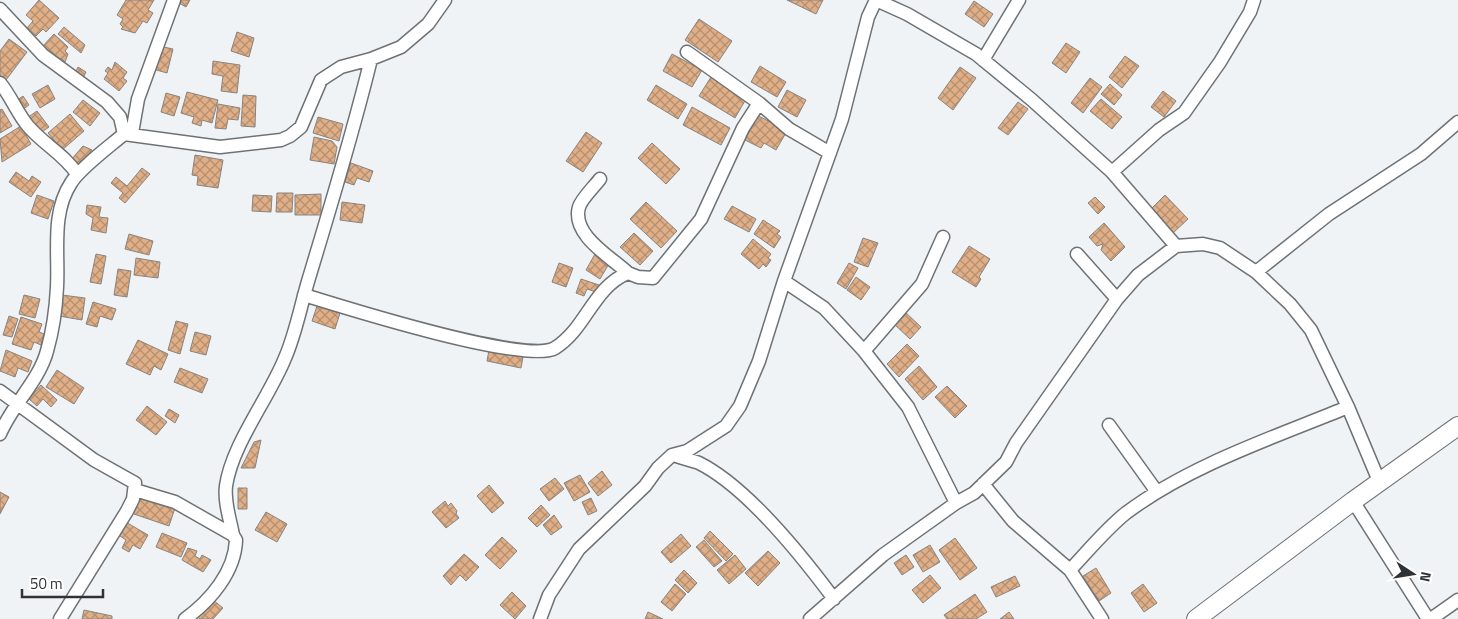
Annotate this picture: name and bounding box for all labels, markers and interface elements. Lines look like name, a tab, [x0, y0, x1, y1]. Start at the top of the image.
north arrow	[1388, 549, 1438, 599]
scale bar	[22, 566, 104, 598]
text: N	[1415, 570, 1437, 584]
text: 50 m	[30, 572, 63, 595]

